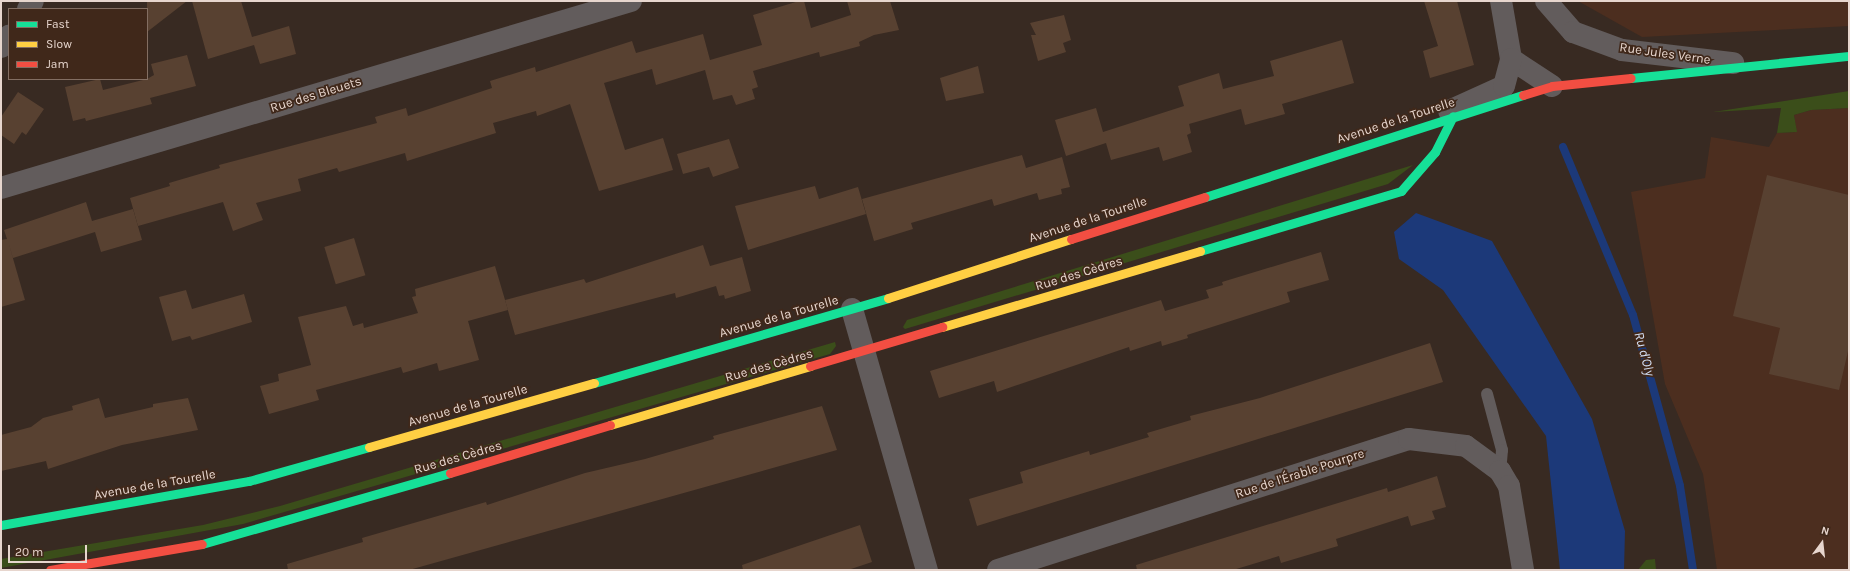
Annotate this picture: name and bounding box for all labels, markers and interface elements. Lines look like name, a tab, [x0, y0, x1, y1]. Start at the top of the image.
legend	[8, 8, 148, 80]
text: Fast	[46, 17, 69, 31]
text: Slow	[46, 37, 72, 51]
street label: Rue Jules Verne	[1618, 40, 1712, 68]
text: Jam	[46, 57, 69, 71]
street label: Rue des Bleuets	[269, 74, 363, 116]
street label: Avenue de la Tourelle	[1335, 95, 1457, 147]
street label: Avenue de la Tourelle	[1027, 194, 1149, 246]
street label: Rue des Cèdres	[1033, 253, 1125, 295]
street label: Avenue de la Tourelle	[718, 293, 840, 341]
water label: Ru d'Oly	[1630, 330, 1658, 378]
street label: Rue des Cèdres	[723, 346, 815, 386]
street label: Avenue de la Tourelle	[407, 382, 529, 430]
street label: Rue des Cèdres	[412, 438, 504, 478]
street label: Rue de l'Érable Pourpre	[1234, 446, 1366, 502]
street label: Avenue de la Tourelle	[93, 467, 217, 503]
north arrow	[1802, 523, 1842, 563]
text: N	[1820, 524, 1831, 538]
scale bar	[10, 537, 89, 563]
text: 20 m	[15, 545, 43, 559]

